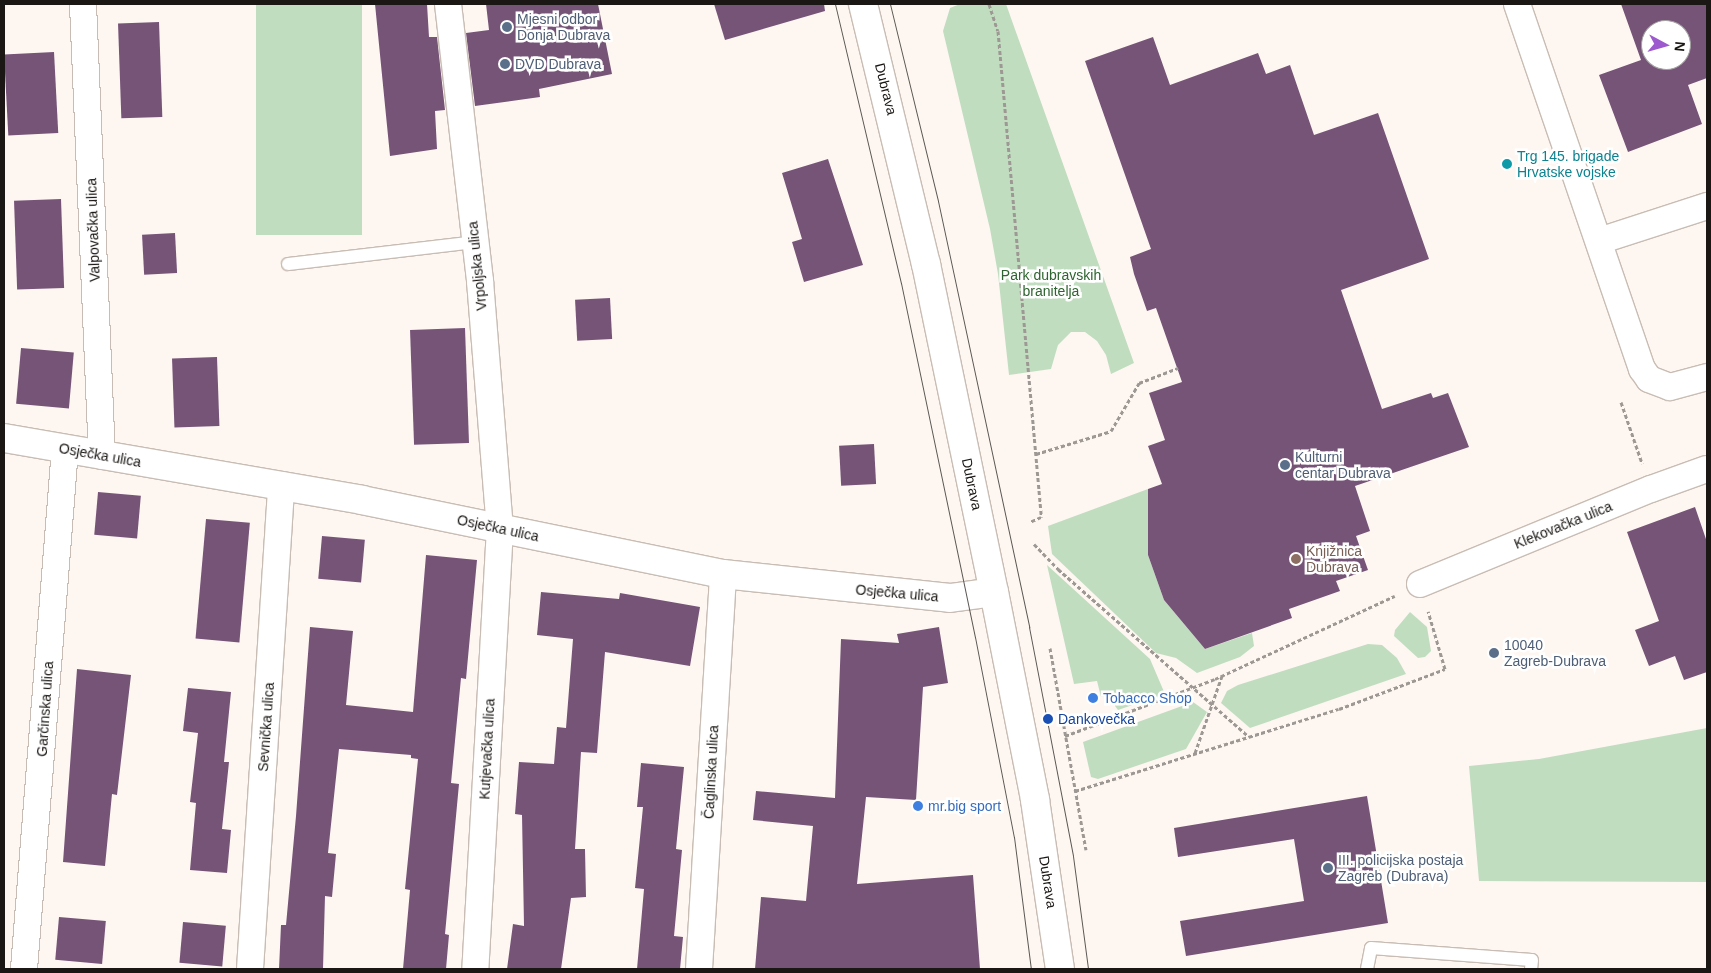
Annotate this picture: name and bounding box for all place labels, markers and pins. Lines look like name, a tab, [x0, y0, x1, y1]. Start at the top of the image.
place label: Mjesni odbor Donja Dubrava	[517, 11, 610, 44]
marker: Mjesni odbor Donja Dubrava	[501, 21, 513, 33]
place label: DVD Dubrava	[515, 56, 601, 72]
marker: DVD Dubrava	[499, 58, 511, 70]
place label: Trg 145. brigade Hrvatske vojske	[1517, 148, 1619, 180]
marker: Trg 145. brigade Hrvatske vojske	[1501, 158, 1513, 170]
place label: Kulturni centar Dubrava	[1295, 449, 1391, 482]
marker: Kulturni centar Dubrava	[1279, 459, 1291, 471]
place label: Knjižnica Dubrava	[1306, 543, 1362, 576]
marker: Knjižnica Dubrava	[1290, 553, 1302, 565]
place label: 10040 Zagreb-Dubrava	[1504, 637, 1606, 670]
marker: 10040 Zagreb-Dubrava	[1488, 647, 1500, 659]
place label: Tobacco Shop	[1103, 690, 1192, 706]
marker: Tobacco Shop	[1087, 692, 1099, 704]
place label: Dankovečka	[1058, 711, 1135, 727]
marker: Dankovečka	[1042, 713, 1054, 725]
place label: mr.big sport	[928, 798, 1001, 814]
marker: mr.big sport	[912, 800, 924, 812]
place label: III. policijska postaja Zagreb (Dubrava)	[1338, 852, 1463, 884]
marker: III. policijska postaja Zagreb (Dubrava)	[1322, 862, 1334, 874]

